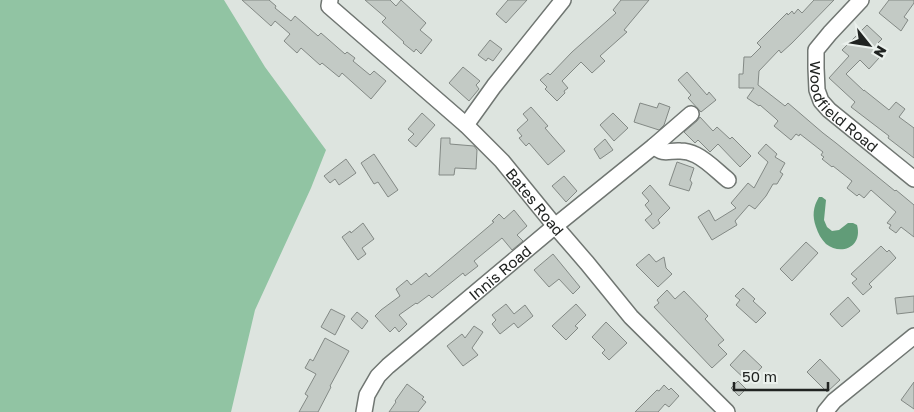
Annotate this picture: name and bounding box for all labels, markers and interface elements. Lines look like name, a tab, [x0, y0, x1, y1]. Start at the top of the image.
north arrow	[844, 20, 894, 70]
text: N	[871, 43, 891, 61]
street label: Woodfield Road	[807, 61, 882, 155]
street label: Bates Road	[502, 164, 568, 239]
street label: Innis Road	[465, 241, 534, 304]
scale bar	[734, 360, 828, 392]
text: 50 m	[742, 367, 777, 385]

